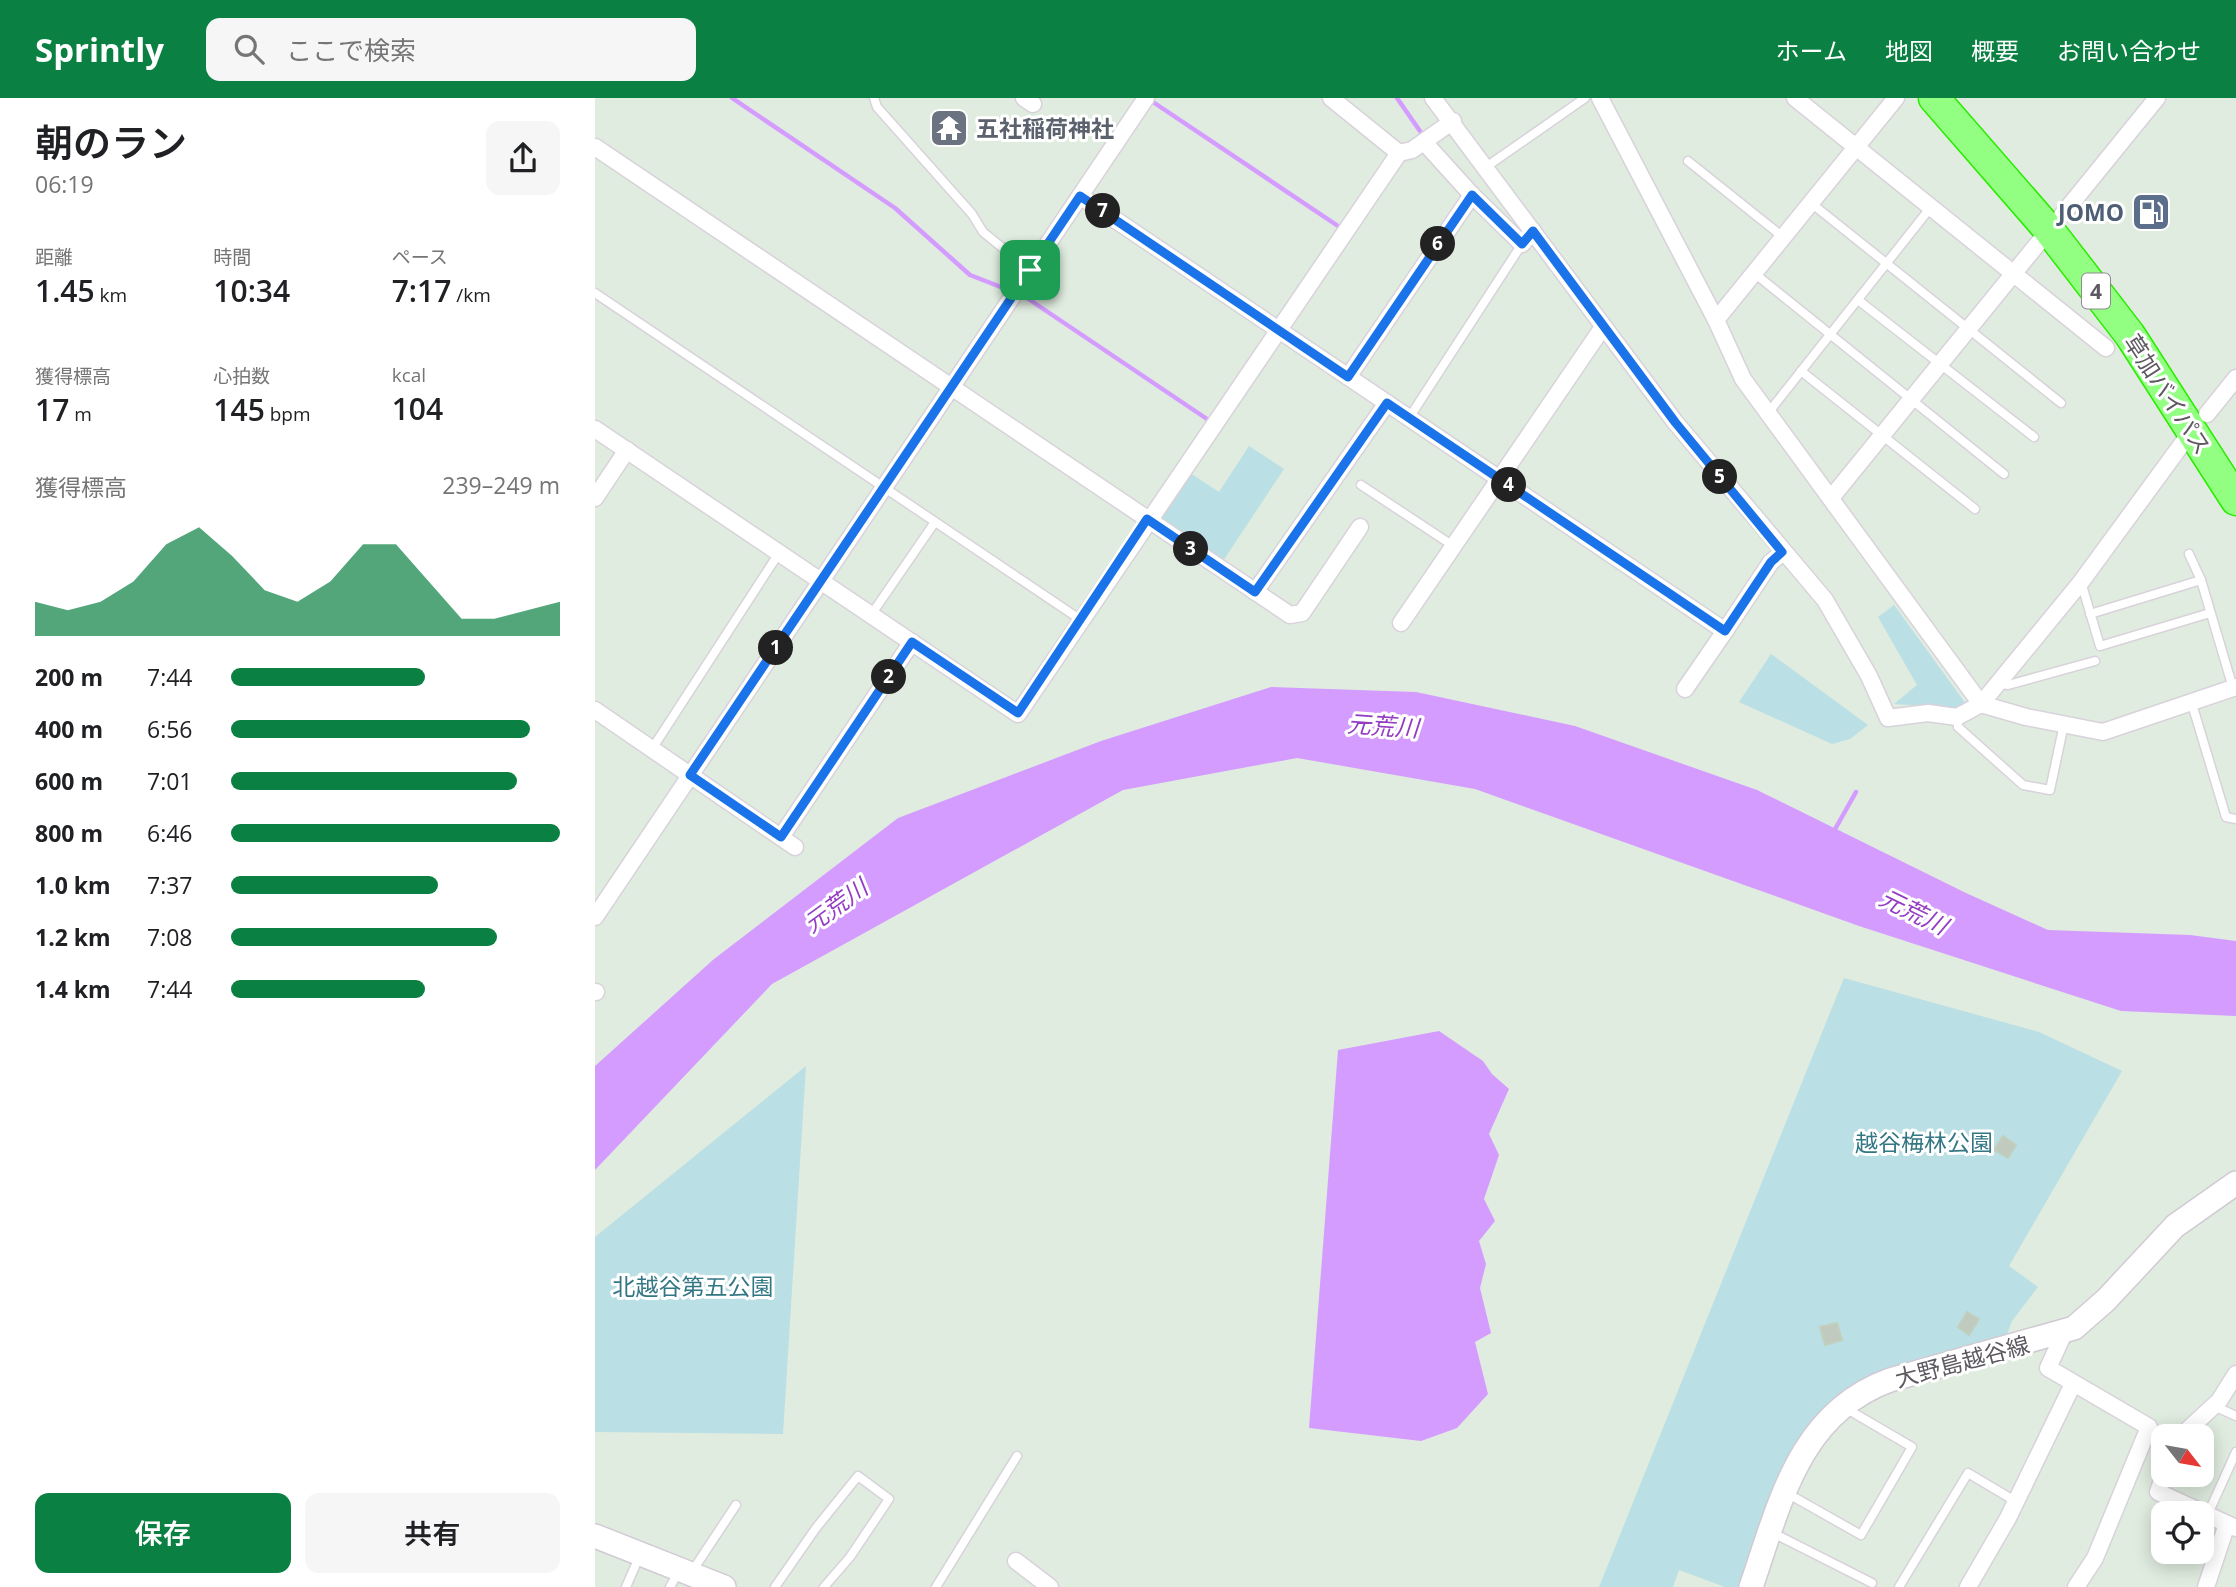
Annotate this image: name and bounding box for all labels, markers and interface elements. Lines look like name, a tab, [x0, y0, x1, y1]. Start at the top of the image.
search box	[206, 18, 696, 81]
text: Sprintly	[35, 27, 164, 72]
icon: search	[230, 30, 268, 68]
text: ここで検索	[286, 32, 416, 68]
text: ホーム	[1776, 34, 1847, 67]
text: 地図	[1885, 34, 1933, 67]
text: 概要	[1971, 34, 2019, 67]
text: お問い合わせ	[2057, 34, 2201, 67]
temple icon: 五社稲荷神社	[928, 107, 970, 149]
place label: 五社稲荷神社	[976, 112, 1114, 144]
text: 朝のラン	[35, 116, 187, 168]
button: share	[486, 121, 560, 195]
text: 06:19	[35, 168, 94, 200]
fuel station icon: JOMO	[2130, 191, 2172, 233]
pin: 7	[1085, 194, 1121, 228]
place label: JOMO	[2056, 196, 2124, 228]
text: 7	[1097, 197, 1108, 223]
pin: 6	[1421, 226, 1455, 262]
text: 6	[1432, 230, 1443, 256]
pin	[1000, 240, 1060, 300]
text: 距離	[35, 244, 73, 270]
text: 時間	[213, 244, 251, 270]
text: ペース	[392, 244, 448, 270]
icon: arrive	[1011, 251, 1049, 289]
text: 1.45	[35, 270, 95, 311]
text: 10:34	[213, 270, 290, 311]
text: 7:17	[392, 270, 451, 311]
road number: 4	[2082, 274, 2110, 308]
text: km	[95, 282, 127, 308]
text: /km	[451, 282, 491, 308]
street label: 草加バイパス	[2117, 328, 2219, 460]
text: kcal	[392, 362, 426, 388]
text: 獲得標高	[35, 363, 111, 389]
text: 心拍数	[213, 363, 270, 389]
text: 104	[392, 388, 443, 429]
text: 17	[35, 389, 69, 430]
text: 145	[213, 389, 265, 430]
text: m	[69, 401, 92, 427]
text: bpm	[265, 401, 311, 427]
pin: 5	[1703, 460, 1737, 494]
text: 5	[1714, 463, 1725, 489]
pin: 4	[1492, 468, 1527, 502]
text: 239–249 m	[442, 469, 560, 501]
text: 獲得標高	[35, 471, 127, 503]
text: 4	[1503, 471, 1514, 497]
pin: 3	[1173, 532, 1209, 566]
text: 3	[1185, 535, 1196, 561]
pin: 1	[759, 630, 793, 666]
text: 1	[770, 634, 781, 660]
pin: 2	[871, 660, 907, 694]
text: 200 m	[35, 661, 103, 693]
text: 7:44	[147, 661, 193, 693]
text: 2	[883, 663, 894, 689]
water label: 元荒川	[1346, 706, 1423, 744]
text: 400 m	[35, 713, 103, 745]
text: 6:56	[147, 713, 193, 745]
text: 600 m	[35, 765, 103, 797]
text: 7:01	[147, 765, 193, 797]
text: 800 m	[35, 817, 103, 849]
text: 6:46	[147, 817, 193, 849]
text: 1.0 km	[35, 869, 111, 901]
text: 7:37	[147, 869, 193, 901]
water label: 元荒川	[796, 869, 876, 940]
water label: 元荒川	[1874, 880, 1956, 943]
text: 1.2 km	[35, 921, 111, 953]
text: 7:08	[147, 921, 193, 953]
text: 1.4 km	[35, 973, 111, 1005]
text: 7:44	[147, 973, 193, 1005]
park label: 越谷梅林公園	[1855, 1126, 1993, 1158]
park label: 北越谷第五公園	[613, 1270, 774, 1302]
street label: 大野島越谷線	[1891, 1328, 2033, 1394]
north arrow	[2151, 1424, 2214, 1488]
map controls	[2151, 1424, 2214, 1564]
button: 保存	[35, 1493, 291, 1573]
button: 共有	[305, 1493, 560, 1573]
button: locate	[2151, 1501, 2214, 1564]

